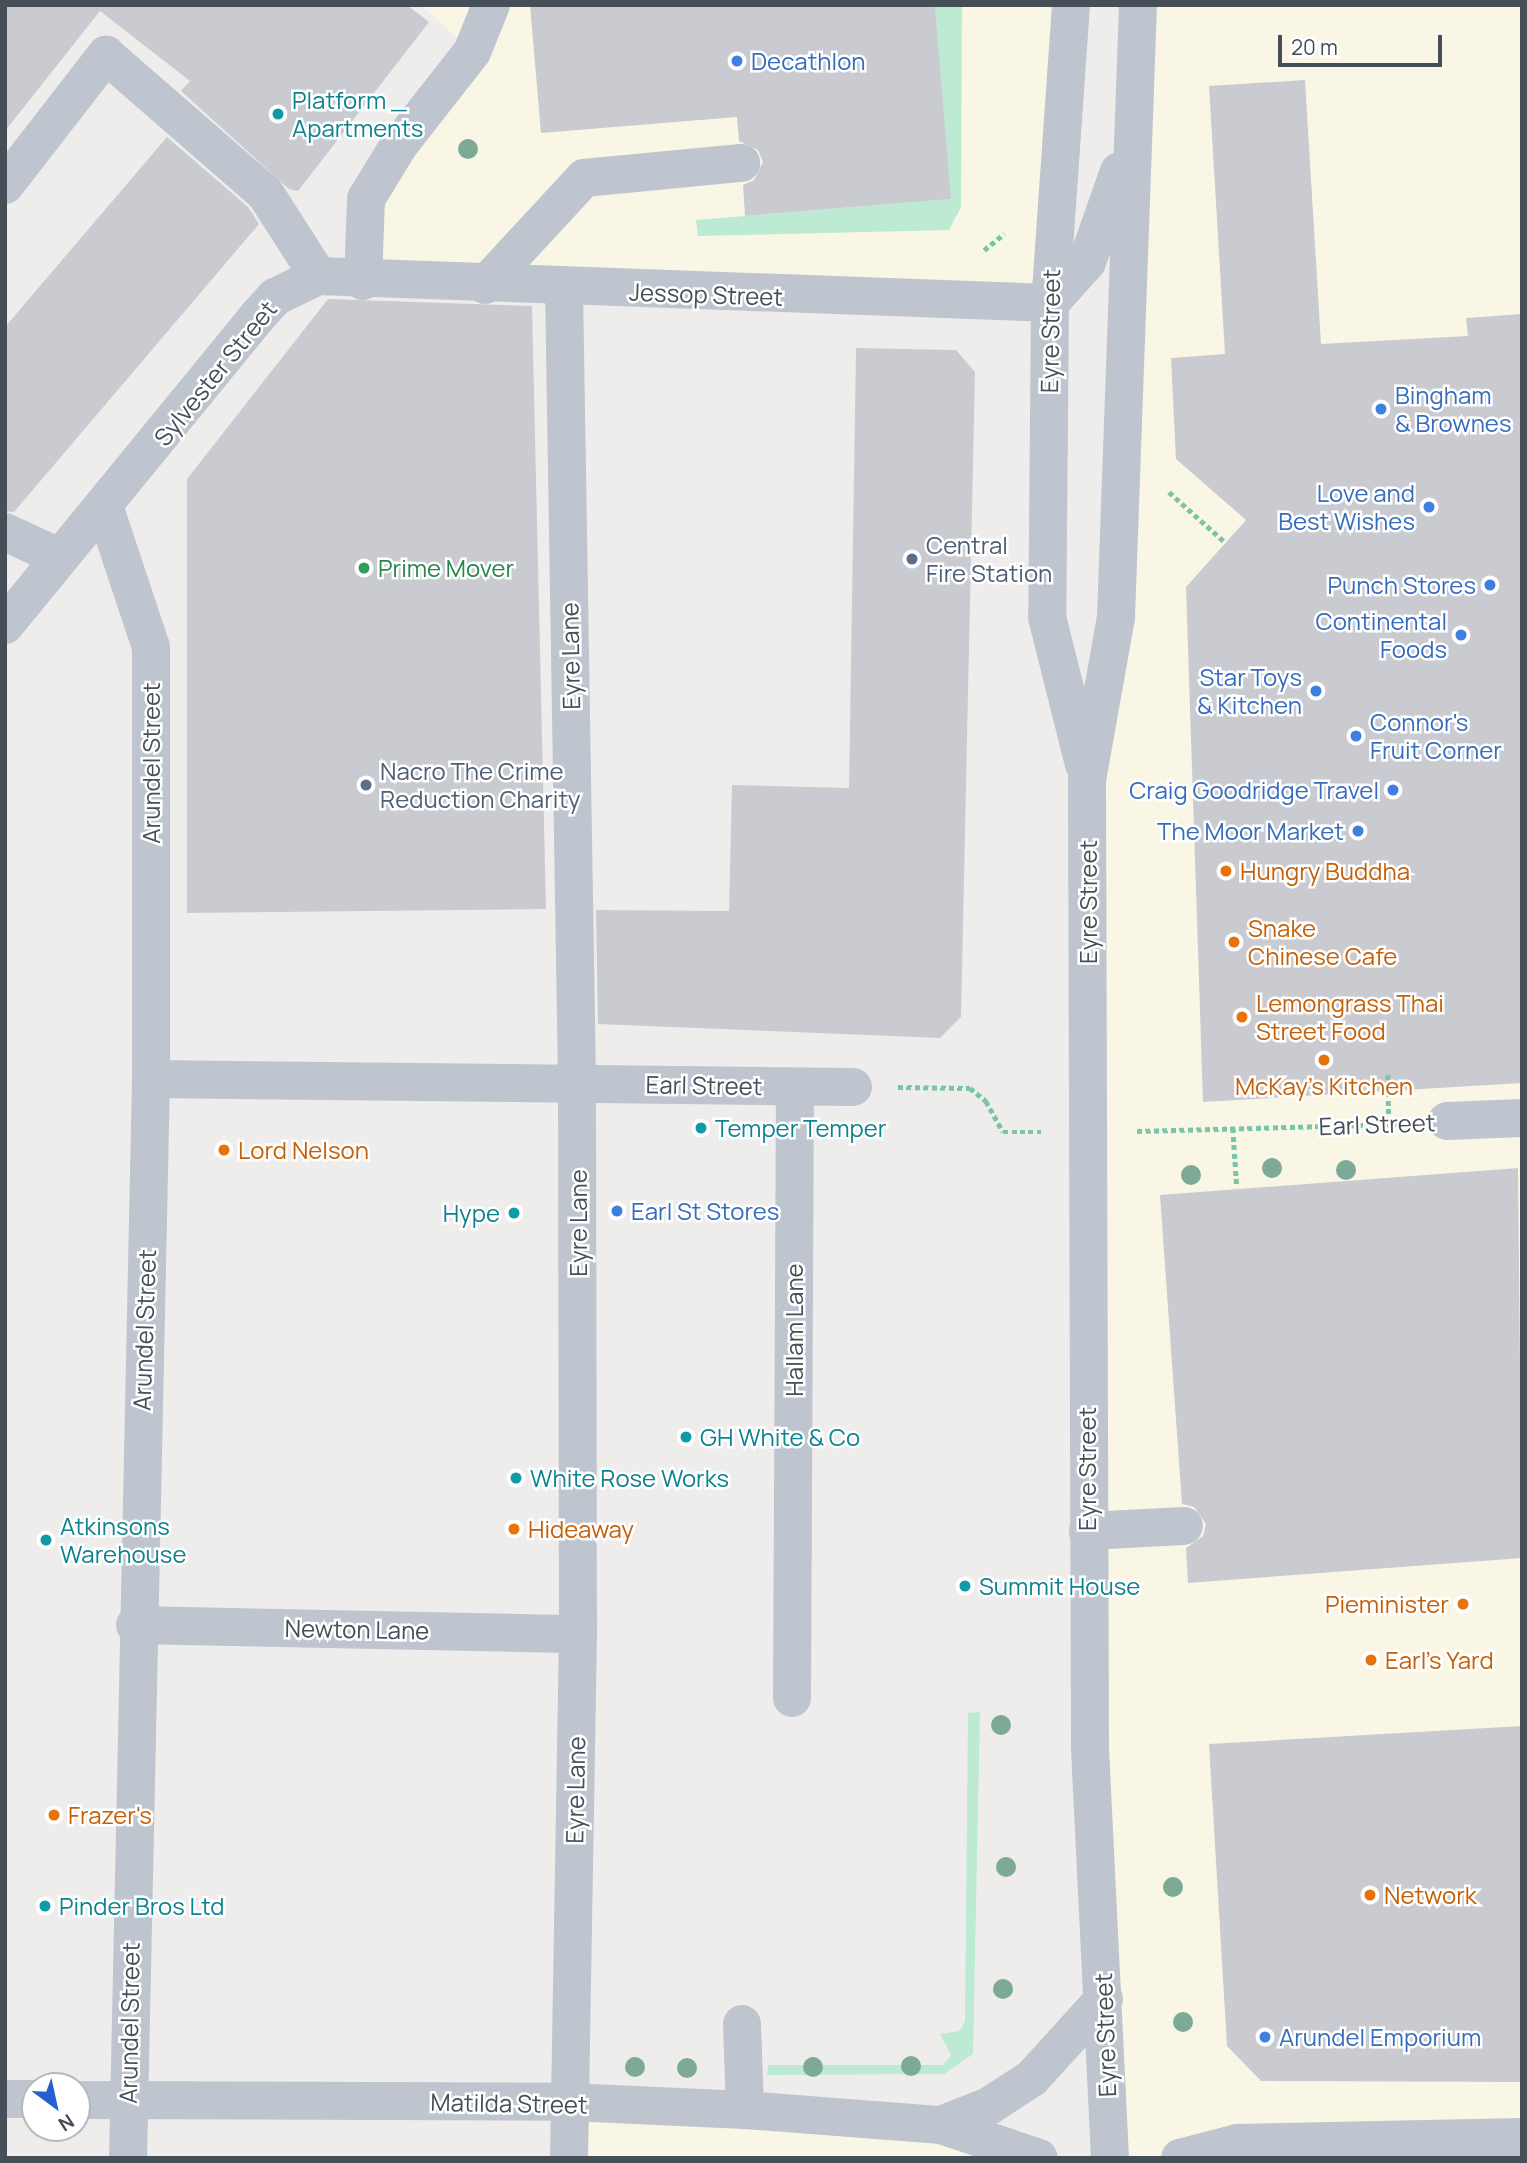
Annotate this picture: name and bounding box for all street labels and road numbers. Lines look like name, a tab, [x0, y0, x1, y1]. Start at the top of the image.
street label: Eyre Street	[1035, 269, 1065, 393]
street label: Jessop Street	[629, 277, 783, 311]
street label: Sylvester Street	[148, 295, 282, 451]
street label: Eyre Lane	[555, 602, 585, 710]
street label: Arundel Street	[137, 682, 165, 844]
street label: Eyre Street	[1074, 840, 1102, 964]
street label: Earl Street	[645, 1070, 763, 1100]
street label: Earl Street	[1318, 1108, 1436, 1140]
street label: Eyre Lane	[564, 1169, 592, 1277]
street label: Arundel Street	[127, 1249, 161, 1411]
street label: Hallam Lane	[780, 1263, 808, 1397]
street label: Eyre Street	[1073, 1407, 1101, 1531]
street label: Newton Lane	[284, 1613, 430, 1645]
street label: Eyre Lane	[560, 1736, 590, 1844]
street label: Arundel Street	[113, 1942, 145, 2104]
street label: Eyre Street	[1088, 1973, 1122, 2097]
street label: Matilda Street	[430, 2087, 588, 2119]

